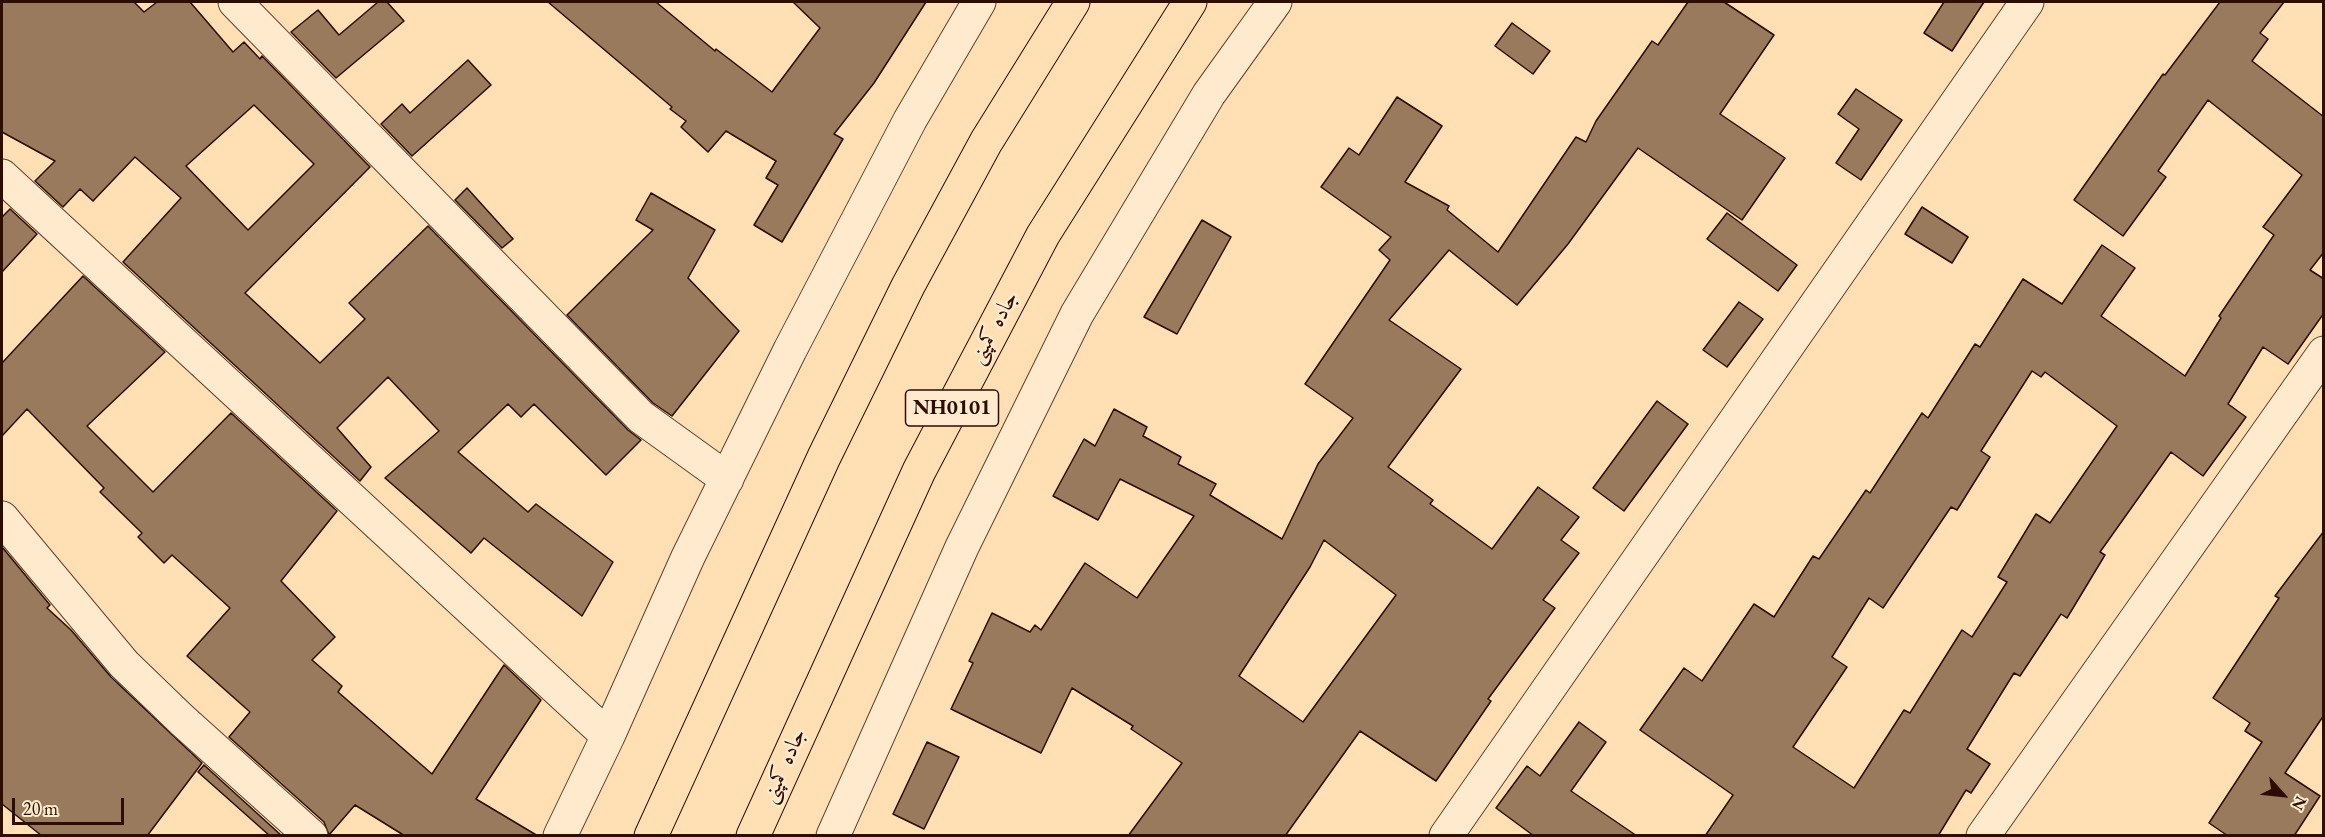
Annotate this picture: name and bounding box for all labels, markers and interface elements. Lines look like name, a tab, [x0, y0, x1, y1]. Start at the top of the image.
street label: جاده کمپنی	[964, 287, 1024, 369]
road number: NH0101	[906, 390, 998, 426]
street label: جاده کمپنی	[756, 725, 812, 807]
north arrow	[2253, 765, 2313, 825]
scale bar	[15, 786, 128, 824]
text: N	[2287, 793, 2312, 814]
text: 20 m	[23, 797, 58, 820]

